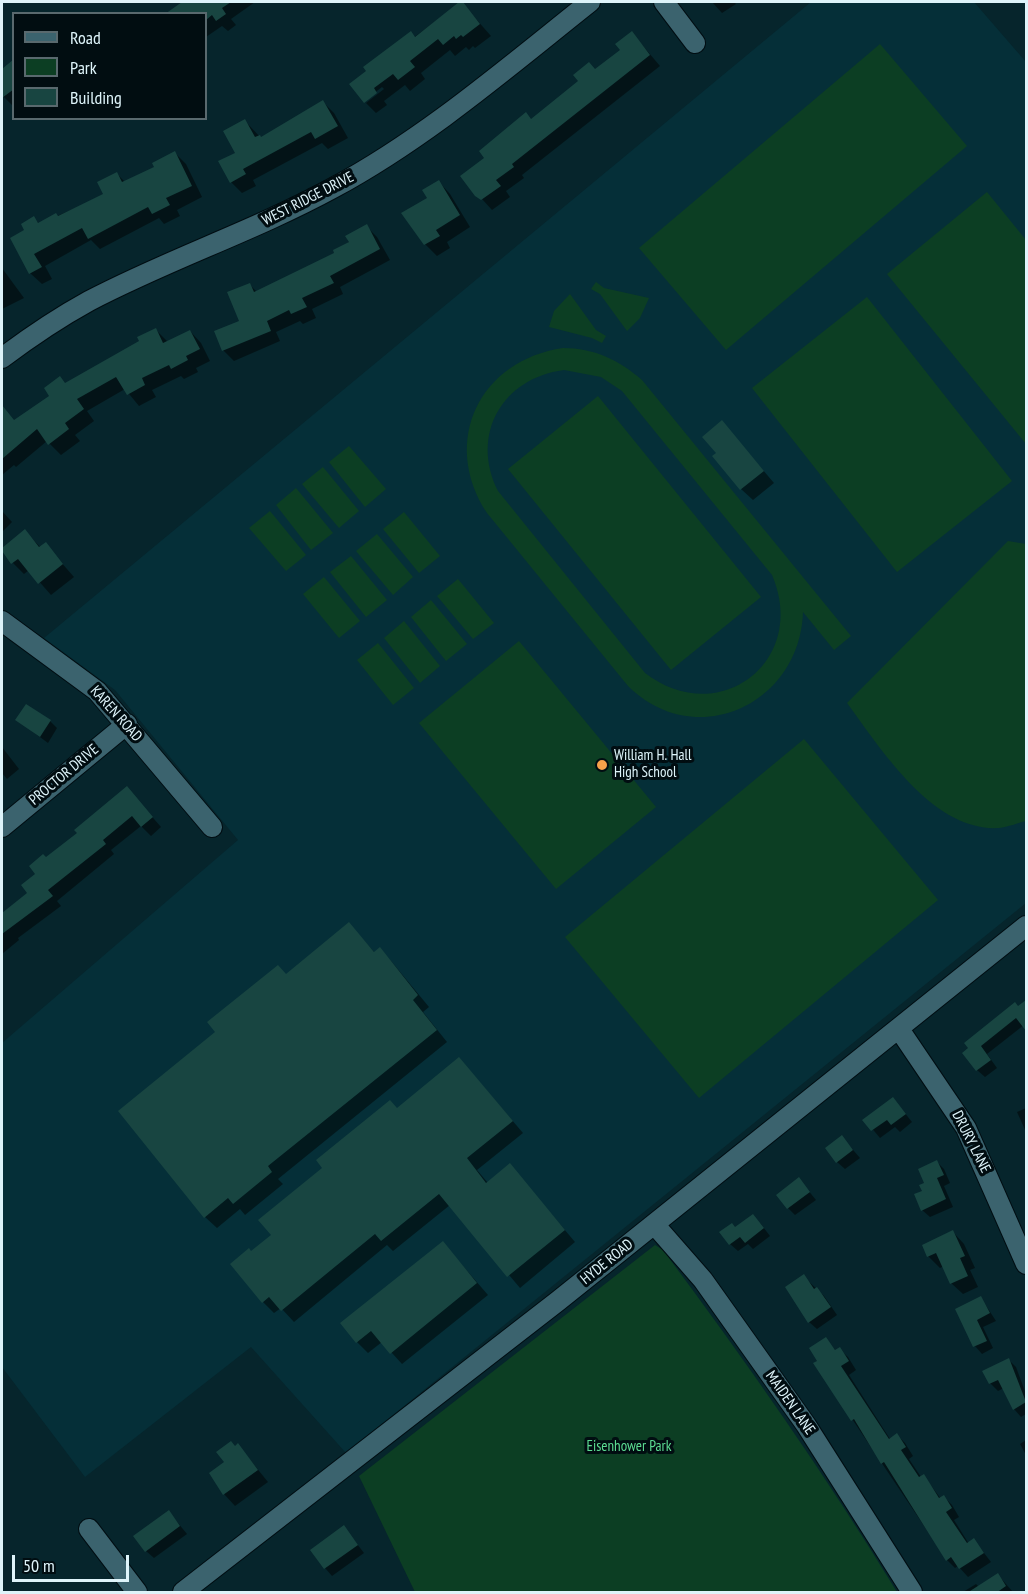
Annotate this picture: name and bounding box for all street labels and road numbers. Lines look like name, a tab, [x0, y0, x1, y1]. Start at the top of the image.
street label: WEST RIDGE DRIVE	[259, 168, 357, 230]
street label: KAREN ROAD	[86, 682, 146, 746]
street label: PROCTOR DRIVE	[26, 741, 102, 809]
street label: DRURY LANE	[948, 1108, 994, 1176]
street label: HYDE ROAD	[577, 1235, 637, 1289]
street label: MAIDEN LANE	[762, 1368, 818, 1438]

